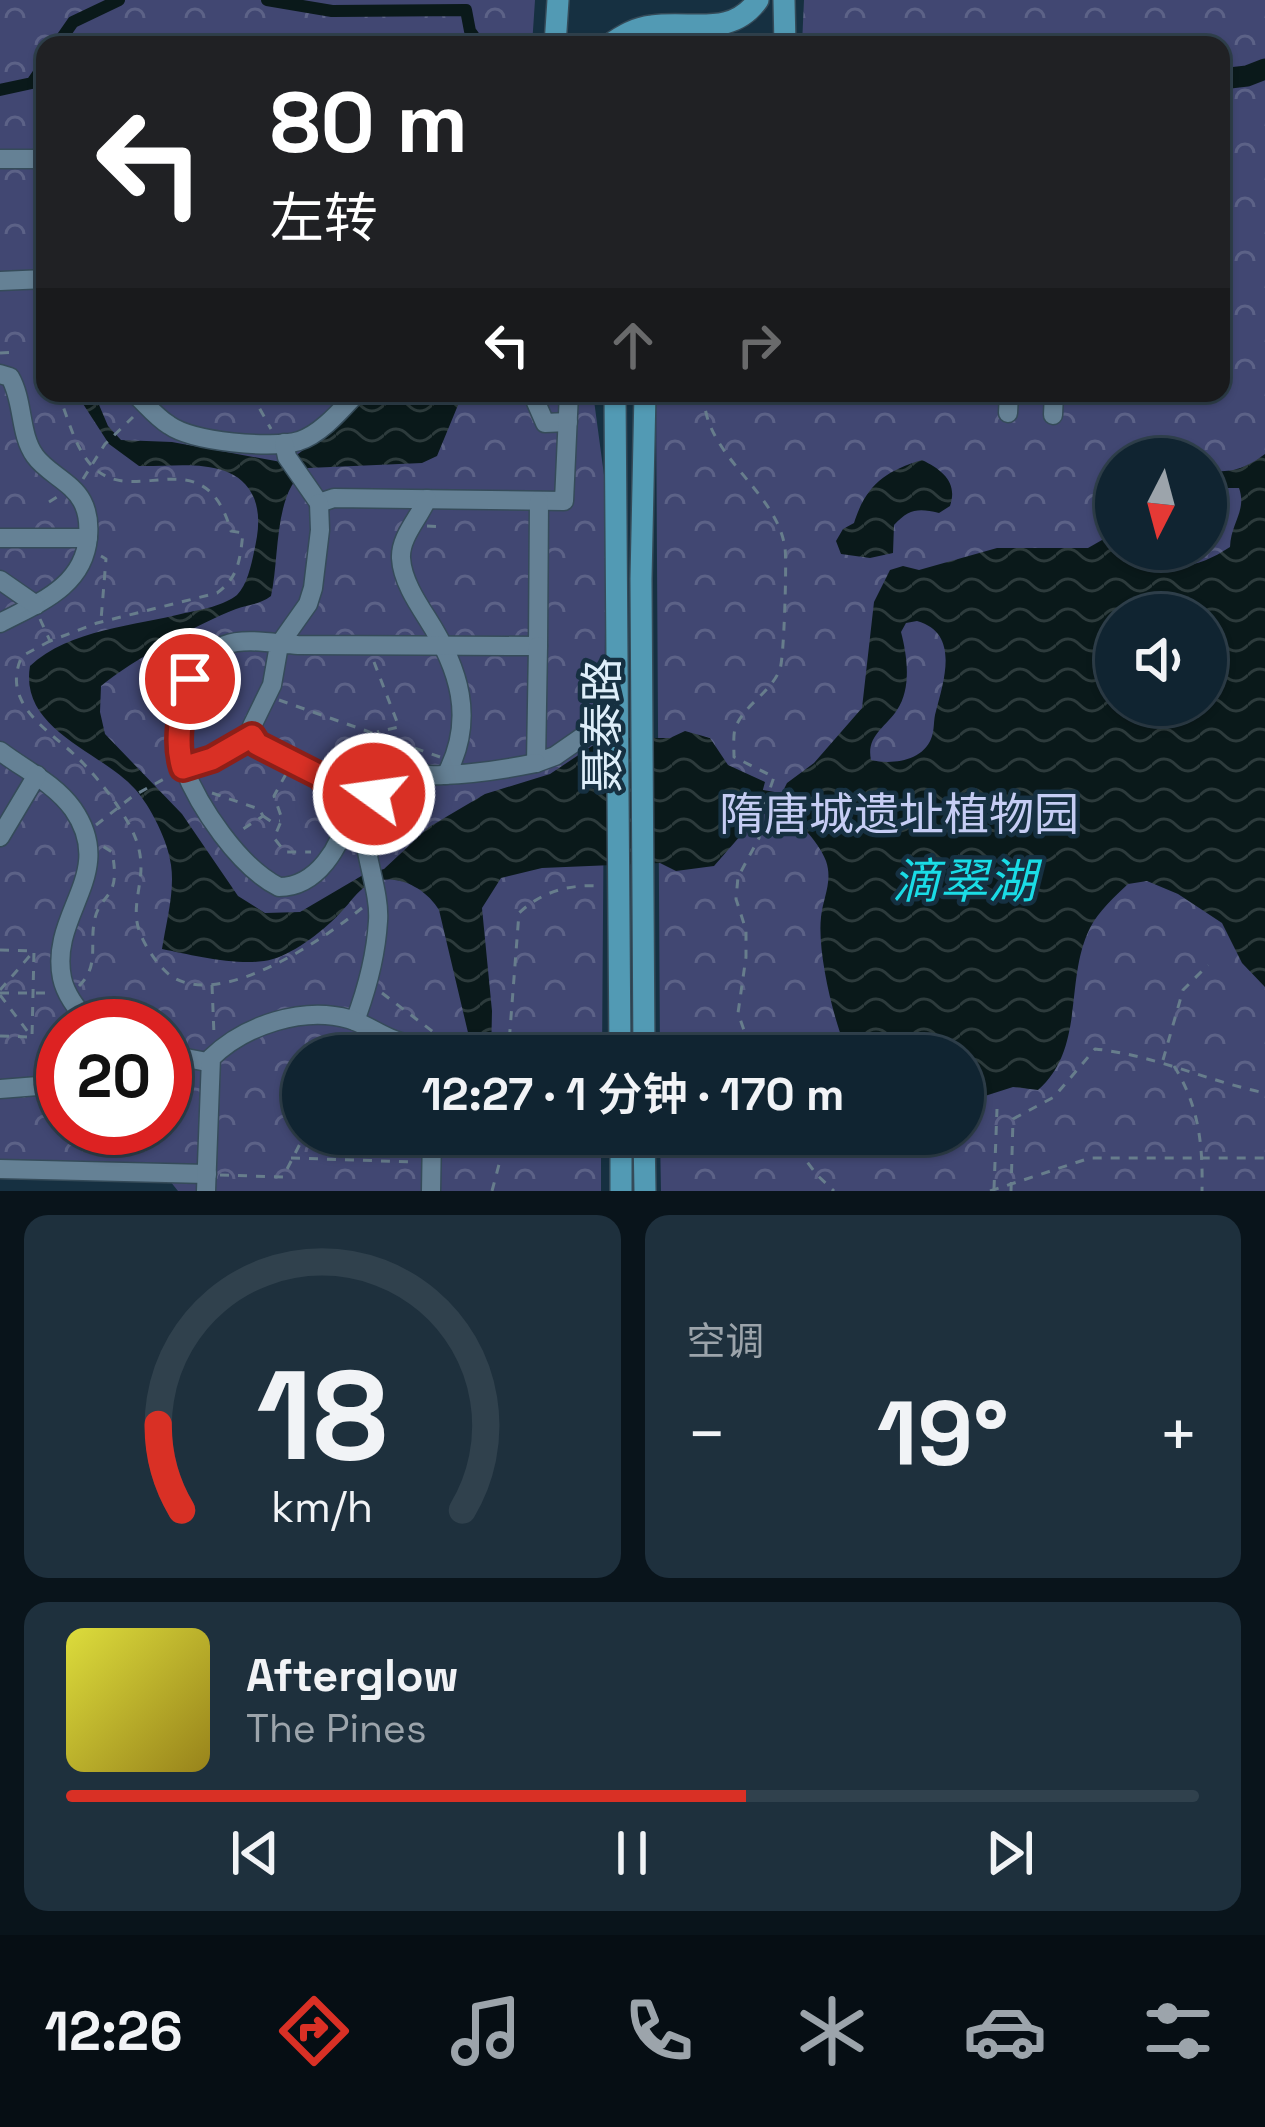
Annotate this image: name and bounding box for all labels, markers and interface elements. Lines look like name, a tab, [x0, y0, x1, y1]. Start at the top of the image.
text: 80 m	[270, 69, 468, 177]
icon: left	[72, 84, 228, 240]
text: 左转	[270, 184, 378, 253]
icon: left	[474, 312, 540, 378]
icon: ahead	[600, 312, 666, 378]
icon: right	[726, 312, 792, 378]
north arrow	[1095, 438, 1227, 570]
map controls	[1095, 438, 1227, 726]
button: sound	[1095, 594, 1227, 726]
pin	[139, 628, 241, 730]
icon: arrive	[157, 646, 223, 712]
street label: 聂泰路	[574, 657, 631, 793]
position arrow	[311, 731, 437, 857]
park label: 隋唐城遗址植物园	[719, 786, 1079, 843]
water label: 滴翠湖	[892, 851, 1043, 912]
speed limit sign: 20	[36, 999, 192, 1155]
text: 12:27 · 1 分钟 · 170 m	[422, 1066, 844, 1123]
text: 空调	[687, 1317, 765, 1366]
text: 18	[257, 1336, 388, 1495]
text: 19°	[877, 1376, 1009, 1491]
text: −	[687, 1392, 727, 1476]
text: +	[1158, 1392, 1199, 1476]
text: km/h	[271, 1479, 373, 1534]
text: Afterglow	[246, 1647, 459, 1704]
text: The Pines	[246, 1704, 427, 1753]
icon: previous	[222, 1820, 288, 1886]
icon: pause	[599, 1820, 665, 1886]
icon: next	[977, 1820, 1043, 1886]
icon: directions	[272, 1989, 356, 2073]
icon: music	[444, 1989, 528, 2073]
icon: phone	[617, 1989, 701, 2073]
icon: climate	[790, 1989, 874, 2073]
icon: car	[963, 1989, 1047, 2073]
icon: filters	[1136, 1989, 1220, 2073]
text: 12:26	[44, 1997, 183, 2066]

